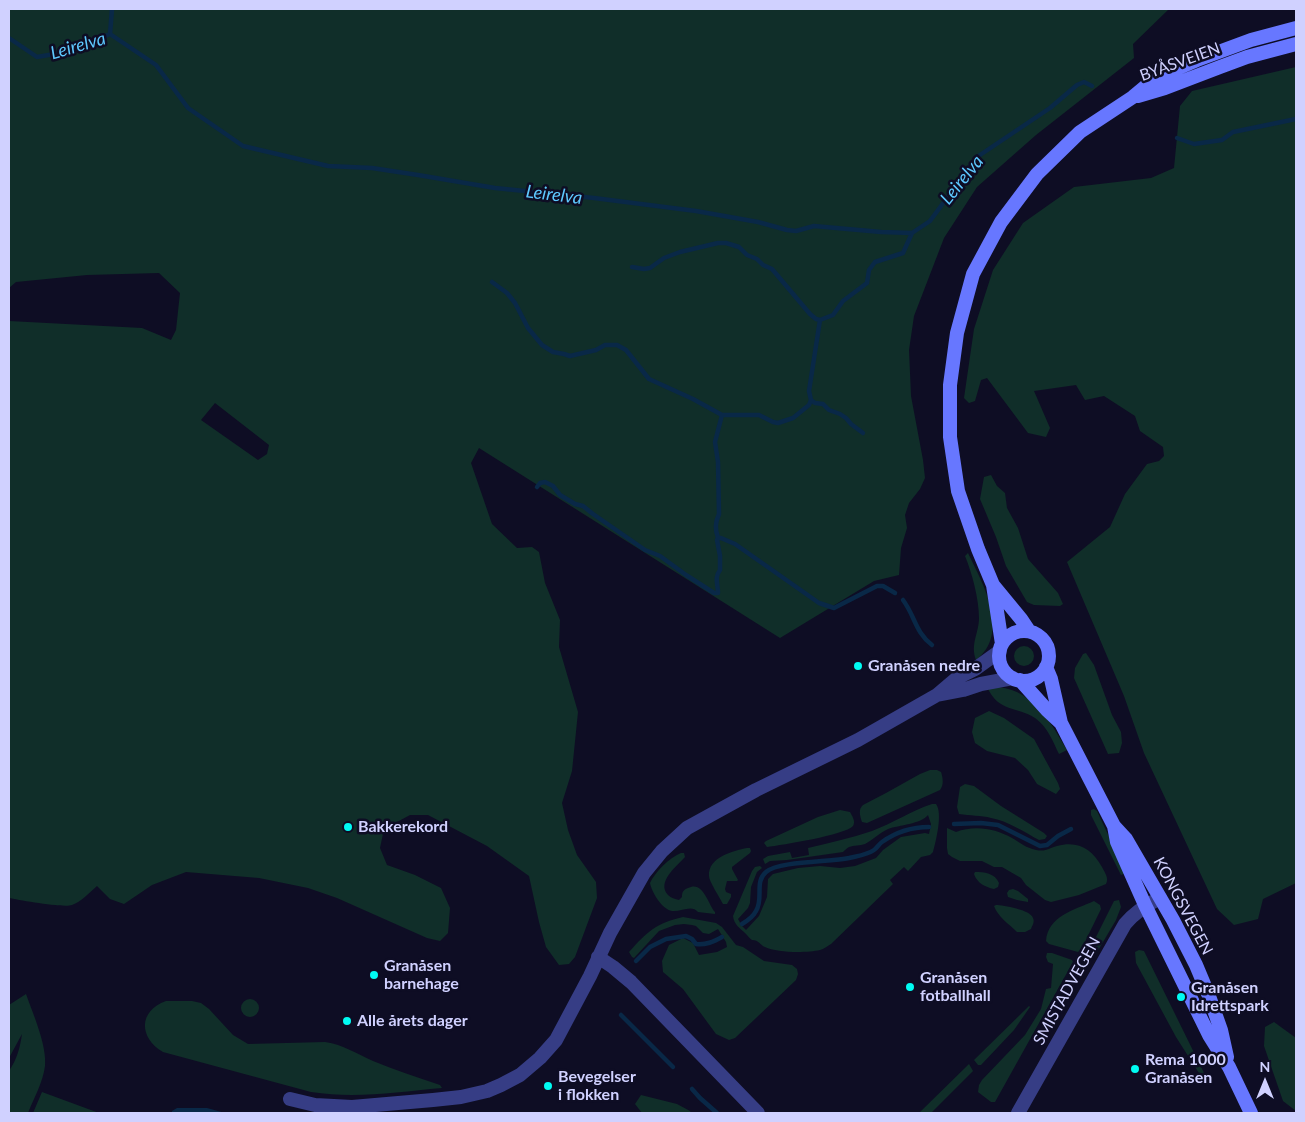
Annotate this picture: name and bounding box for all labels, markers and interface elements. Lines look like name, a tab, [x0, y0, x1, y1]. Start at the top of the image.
water label: Leirelva	[48, 28, 108, 64]
street label: BYÅSVEIEN	[1137, 39, 1223, 85]
water label: Leirelva	[936, 151, 988, 209]
water label: Leirelva	[525, 181, 583, 209]
place label: Granåsen nedre	[868, 656, 980, 676]
marker: Granåsen nedre	[852, 660, 864, 672]
place label: Bakkerekord	[358, 817, 448, 837]
marker: Bakkerekord	[342, 821, 354, 833]
street label: KONGSVEGEN	[1149, 854, 1217, 958]
street label: SMISTADVEGEN	[1029, 934, 1105, 1048]
place label: Granåsen barnehage	[384, 956, 459, 994]
place label: Granåsen fotballhall	[920, 968, 991, 1006]
marker: Granåsen barnehage	[368, 969, 380, 981]
place label: Granåsen Idrettspark	[1191, 978, 1269, 1016]
marker: Granåsen fotballhall	[904, 981, 916, 993]
marker: Granåsen Idrettspark	[1175, 991, 1187, 1003]
place label: Alle årets dager	[357, 1011, 468, 1031]
marker: Alle årets dager	[341, 1015, 353, 1027]
place label: Rema 1000 Granåsen	[1145, 1050, 1226, 1088]
north arrow	[1240, 1057, 1290, 1107]
text: N	[1260, 1058, 1270, 1075]
marker: Rema 1000 Granåsen	[1129, 1063, 1141, 1075]
place label: Bevegelser i flokken	[558, 1067, 636, 1105]
marker: Bevegelser i flokken	[542, 1080, 554, 1092]

